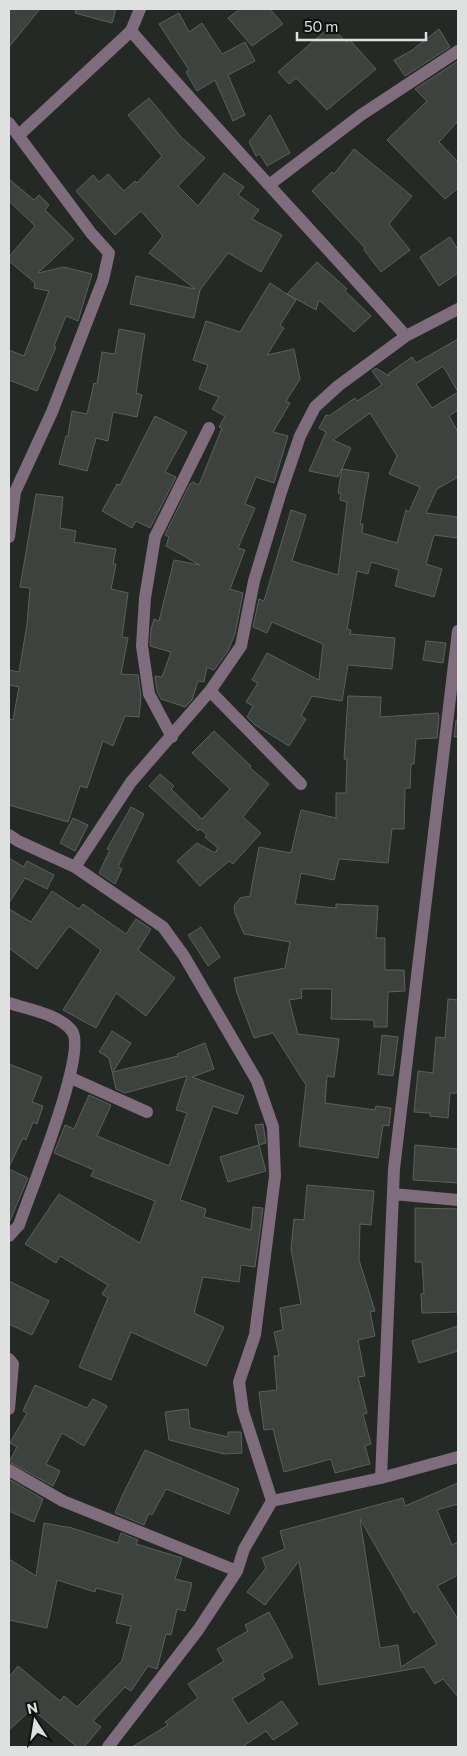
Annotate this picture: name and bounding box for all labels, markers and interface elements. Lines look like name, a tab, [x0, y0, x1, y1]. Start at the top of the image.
scale bar	[297, 10, 426, 42]
text: 50 m	[304, 17, 338, 35]
north arrow	[10, 1696, 60, 1746]
text: N	[25, 1698, 39, 1717]

